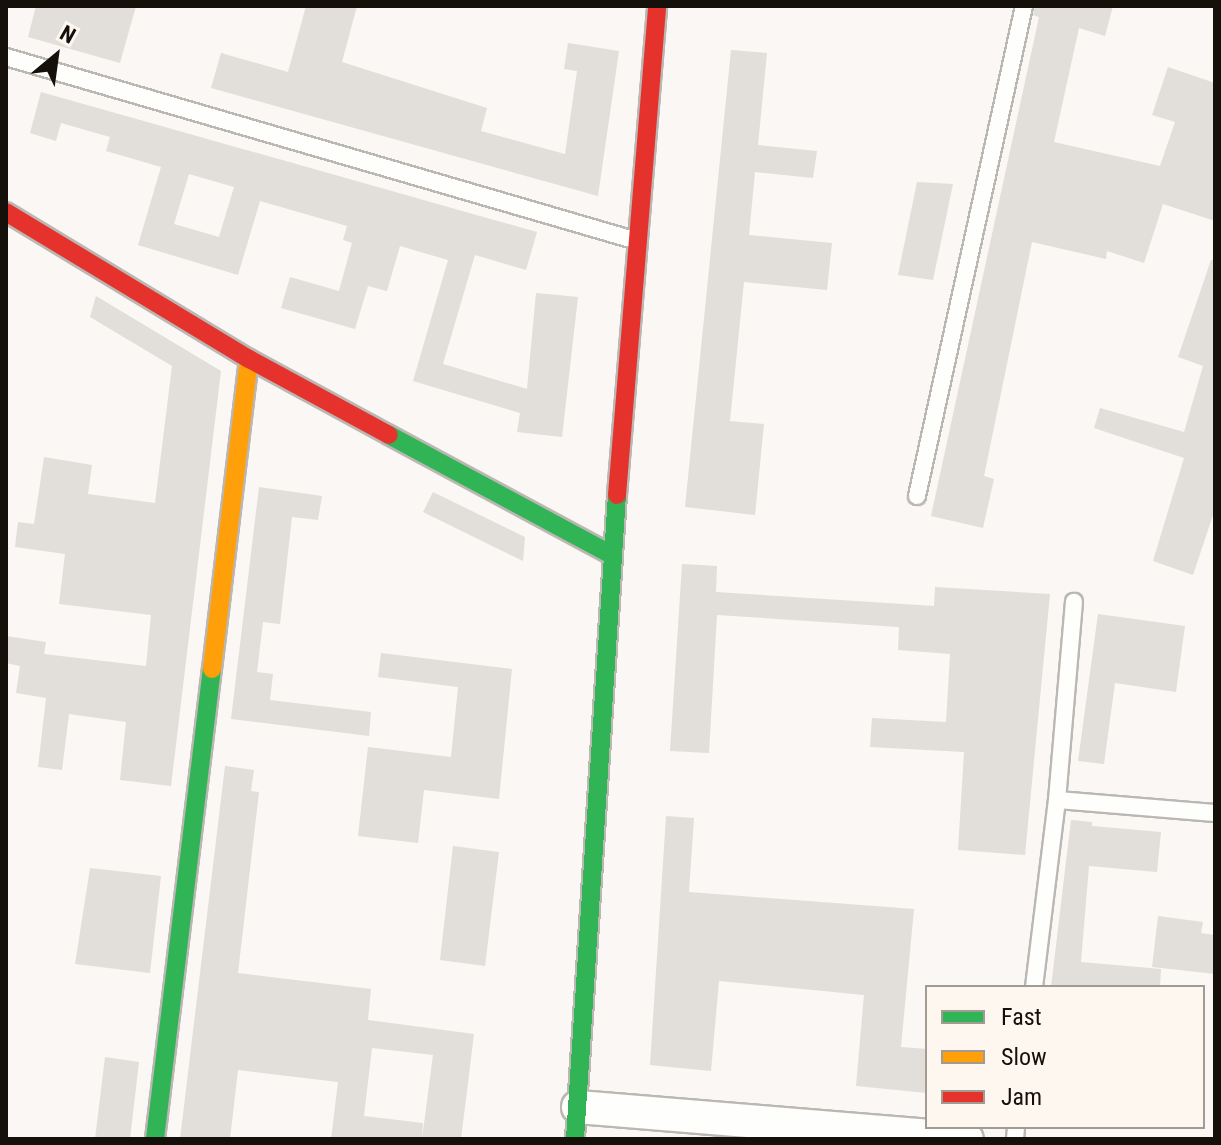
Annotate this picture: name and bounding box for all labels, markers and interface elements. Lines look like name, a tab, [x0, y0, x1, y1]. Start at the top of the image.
north arrow	[16, 16, 96, 96]
text: N	[56, 20, 80, 49]
legend	[925, 985, 1205, 1129]
text: Fast	[1001, 1003, 1042, 1031]
text: Slow	[1001, 1043, 1047, 1071]
text: Jam	[1001, 1083, 1042, 1111]

